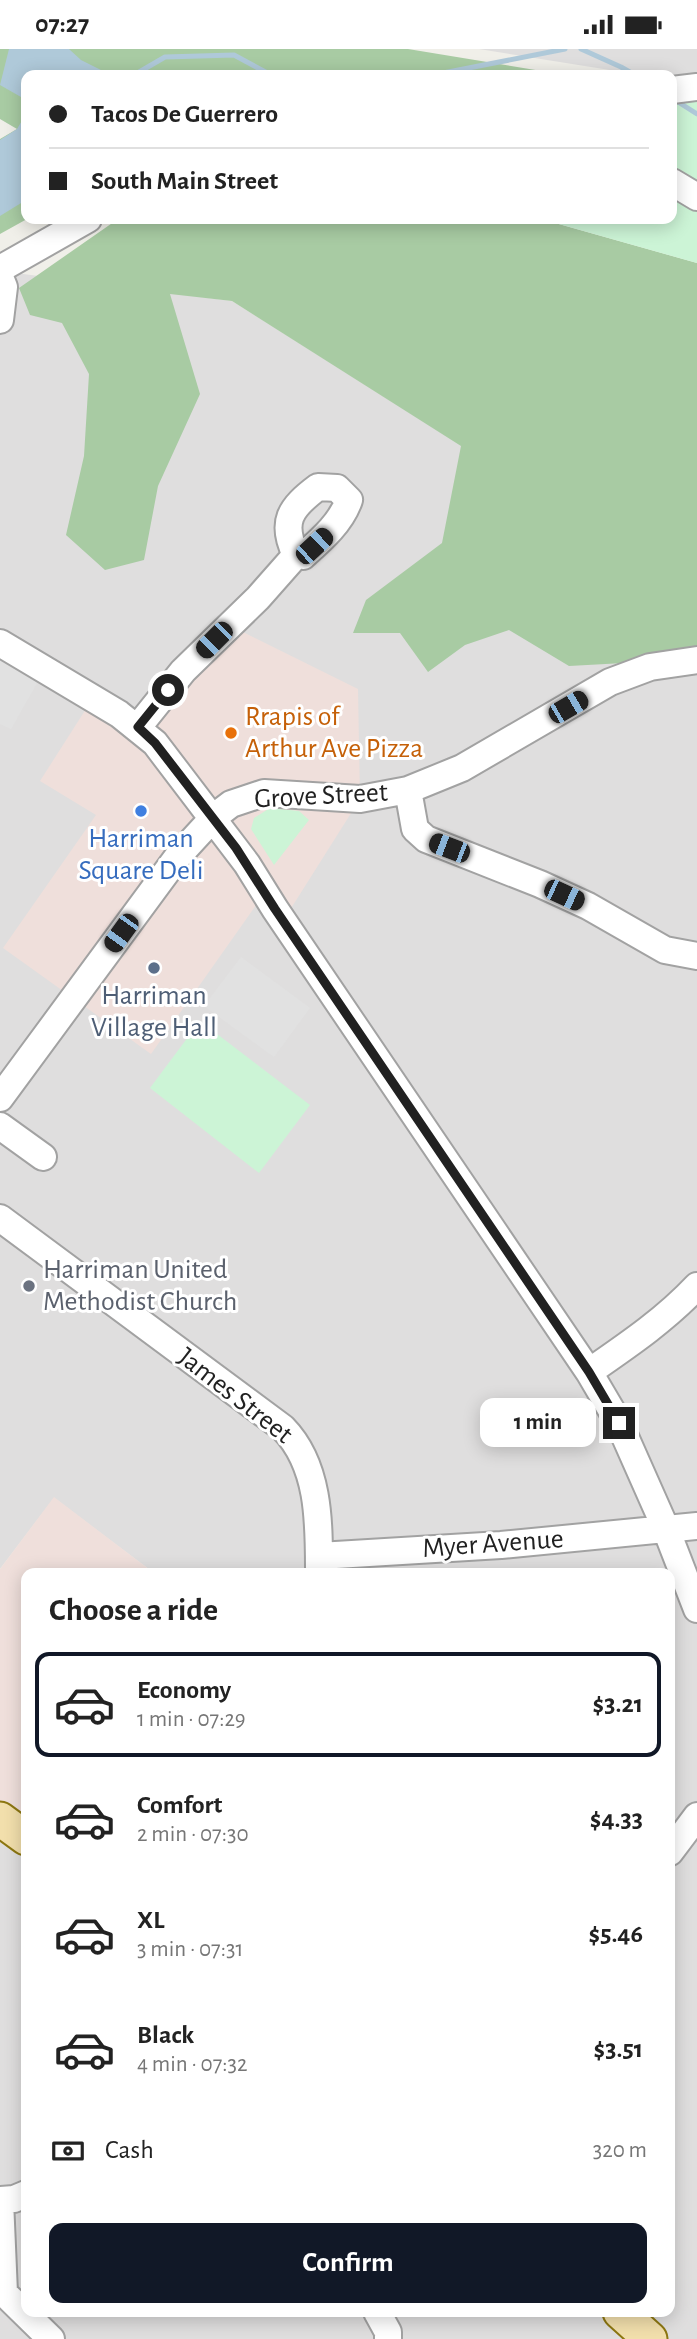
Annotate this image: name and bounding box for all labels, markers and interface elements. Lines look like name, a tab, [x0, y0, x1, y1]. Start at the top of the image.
text: 07:27	[35, 11, 89, 37]
text: Tacos De Guerrero	[91, 101, 278, 127]
text: South Main Street	[91, 168, 278, 194]
car	[292, 524, 337, 568]
car	[192, 618, 237, 662]
route start	[152, 674, 184, 706]
car	[545, 687, 592, 727]
place label: Rrapis of Arthur Ave Pizza	[245, 703, 423, 763]
marker: Rrapis of Arthur Ave Pizza	[223, 725, 239, 741]
street label: Grove Street	[254, 779, 388, 813]
marker: Harriman Square Deli	[133, 803, 149, 819]
place label: Harriman Square Deli	[78, 825, 204, 885]
car	[426, 831, 473, 865]
car	[541, 877, 588, 913]
car	[101, 910, 142, 956]
marker: Harriman Village Hall	[146, 960, 162, 976]
place label: Harriman Village Hall	[91, 982, 217, 1042]
place label: Harriman United Methodist Church	[43, 1256, 237, 1316]
marker: Harriman United Methodist Church	[21, 1278, 37, 1294]
street label: James Street	[172, 1343, 298, 1449]
callout: 1 min	[479, 1399, 594, 1447]
route end	[603, 1407, 635, 1439]
text: 1 min	[514, 1411, 562, 1434]
street label: Myer Avenue	[422, 1525, 564, 1563]
text: Choose a ride	[49, 1594, 218, 1626]
icon: car	[53, 1673, 116, 1736]
text: Economy	[137, 1677, 231, 1703]
text: $3.21	[593, 1691, 643, 1717]
text: 1 min · 07:29	[137, 1708, 246, 1731]
icon: car	[53, 1788, 116, 1851]
text: Comfort	[137, 1792, 222, 1818]
text: $4.33	[590, 1806, 643, 1832]
text: 2 min · 07:30	[137, 1823, 249, 1846]
icon: car	[53, 1903, 116, 1966]
text: XL	[137, 1907, 164, 1933]
text: $5.46	[588, 1921, 643, 1947]
text: 3 min · 07:31	[137, 1938, 243, 1961]
icon: car	[53, 2018, 116, 2081]
text: Black	[137, 2022, 194, 2048]
text: $3.51	[594, 2036, 643, 2062]
text: 4 min · 07:32	[137, 2053, 248, 2076]
icon: cash	[49, 2132, 87, 2170]
text: Cash	[105, 2137, 154, 2163]
text: 320 m	[593, 2139, 647, 2162]
button: Confirm	[49, 2223, 647, 2303]

